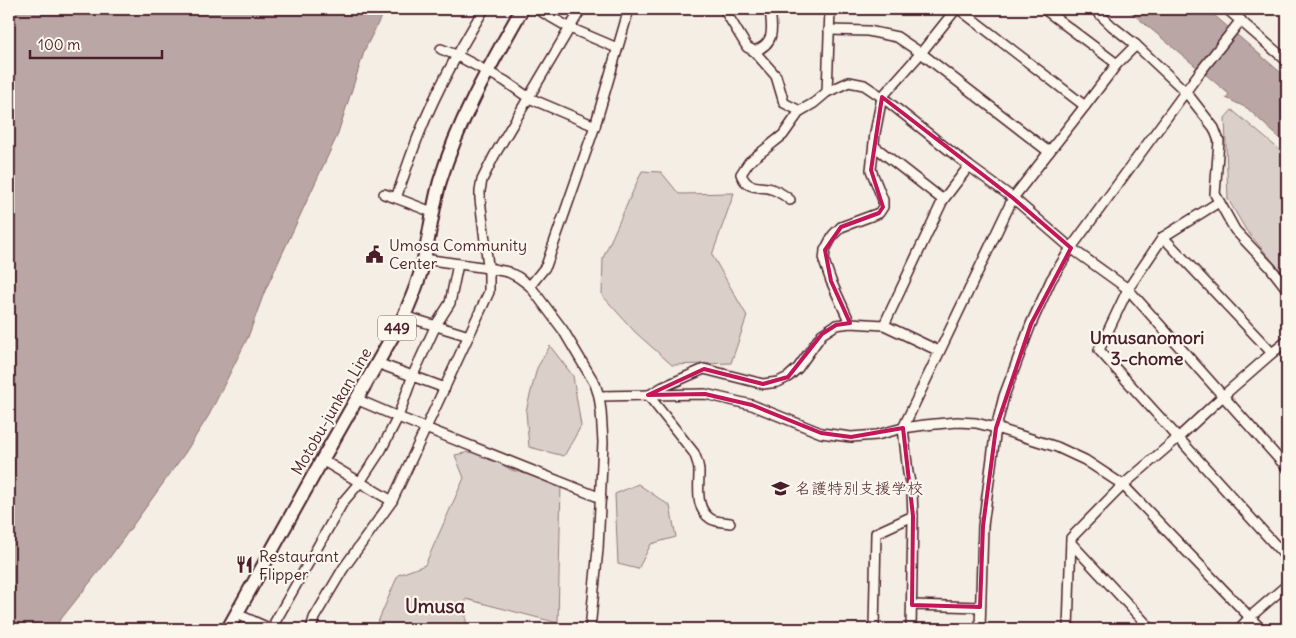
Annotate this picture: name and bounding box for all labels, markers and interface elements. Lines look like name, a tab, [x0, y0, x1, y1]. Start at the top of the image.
scale bar	[30, 28, 162, 60]
text: 100 m	[38, 35, 80, 54]
place label: Umosa Community Center	[389, 235, 527, 273]
public building icon: Umosa Community Center	[365, 244, 385, 264]
road number: 449	[378, 316, 416, 340]
district label: Umusanomori 3-chome	[1090, 326, 1204, 370]
street label: Motobu-junkan Line	[286, 344, 376, 478]
school or university icon: 名護特別支援学校	[771, 478, 791, 498]
place label: 名護特別支援学校	[795, 478, 923, 498]
place label: Restaurant Flipper	[259, 546, 339, 584]
restaurant icon: Restaurant Flipper	[235, 555, 255, 575]
district label: Umusa	[405, 594, 465, 618]

